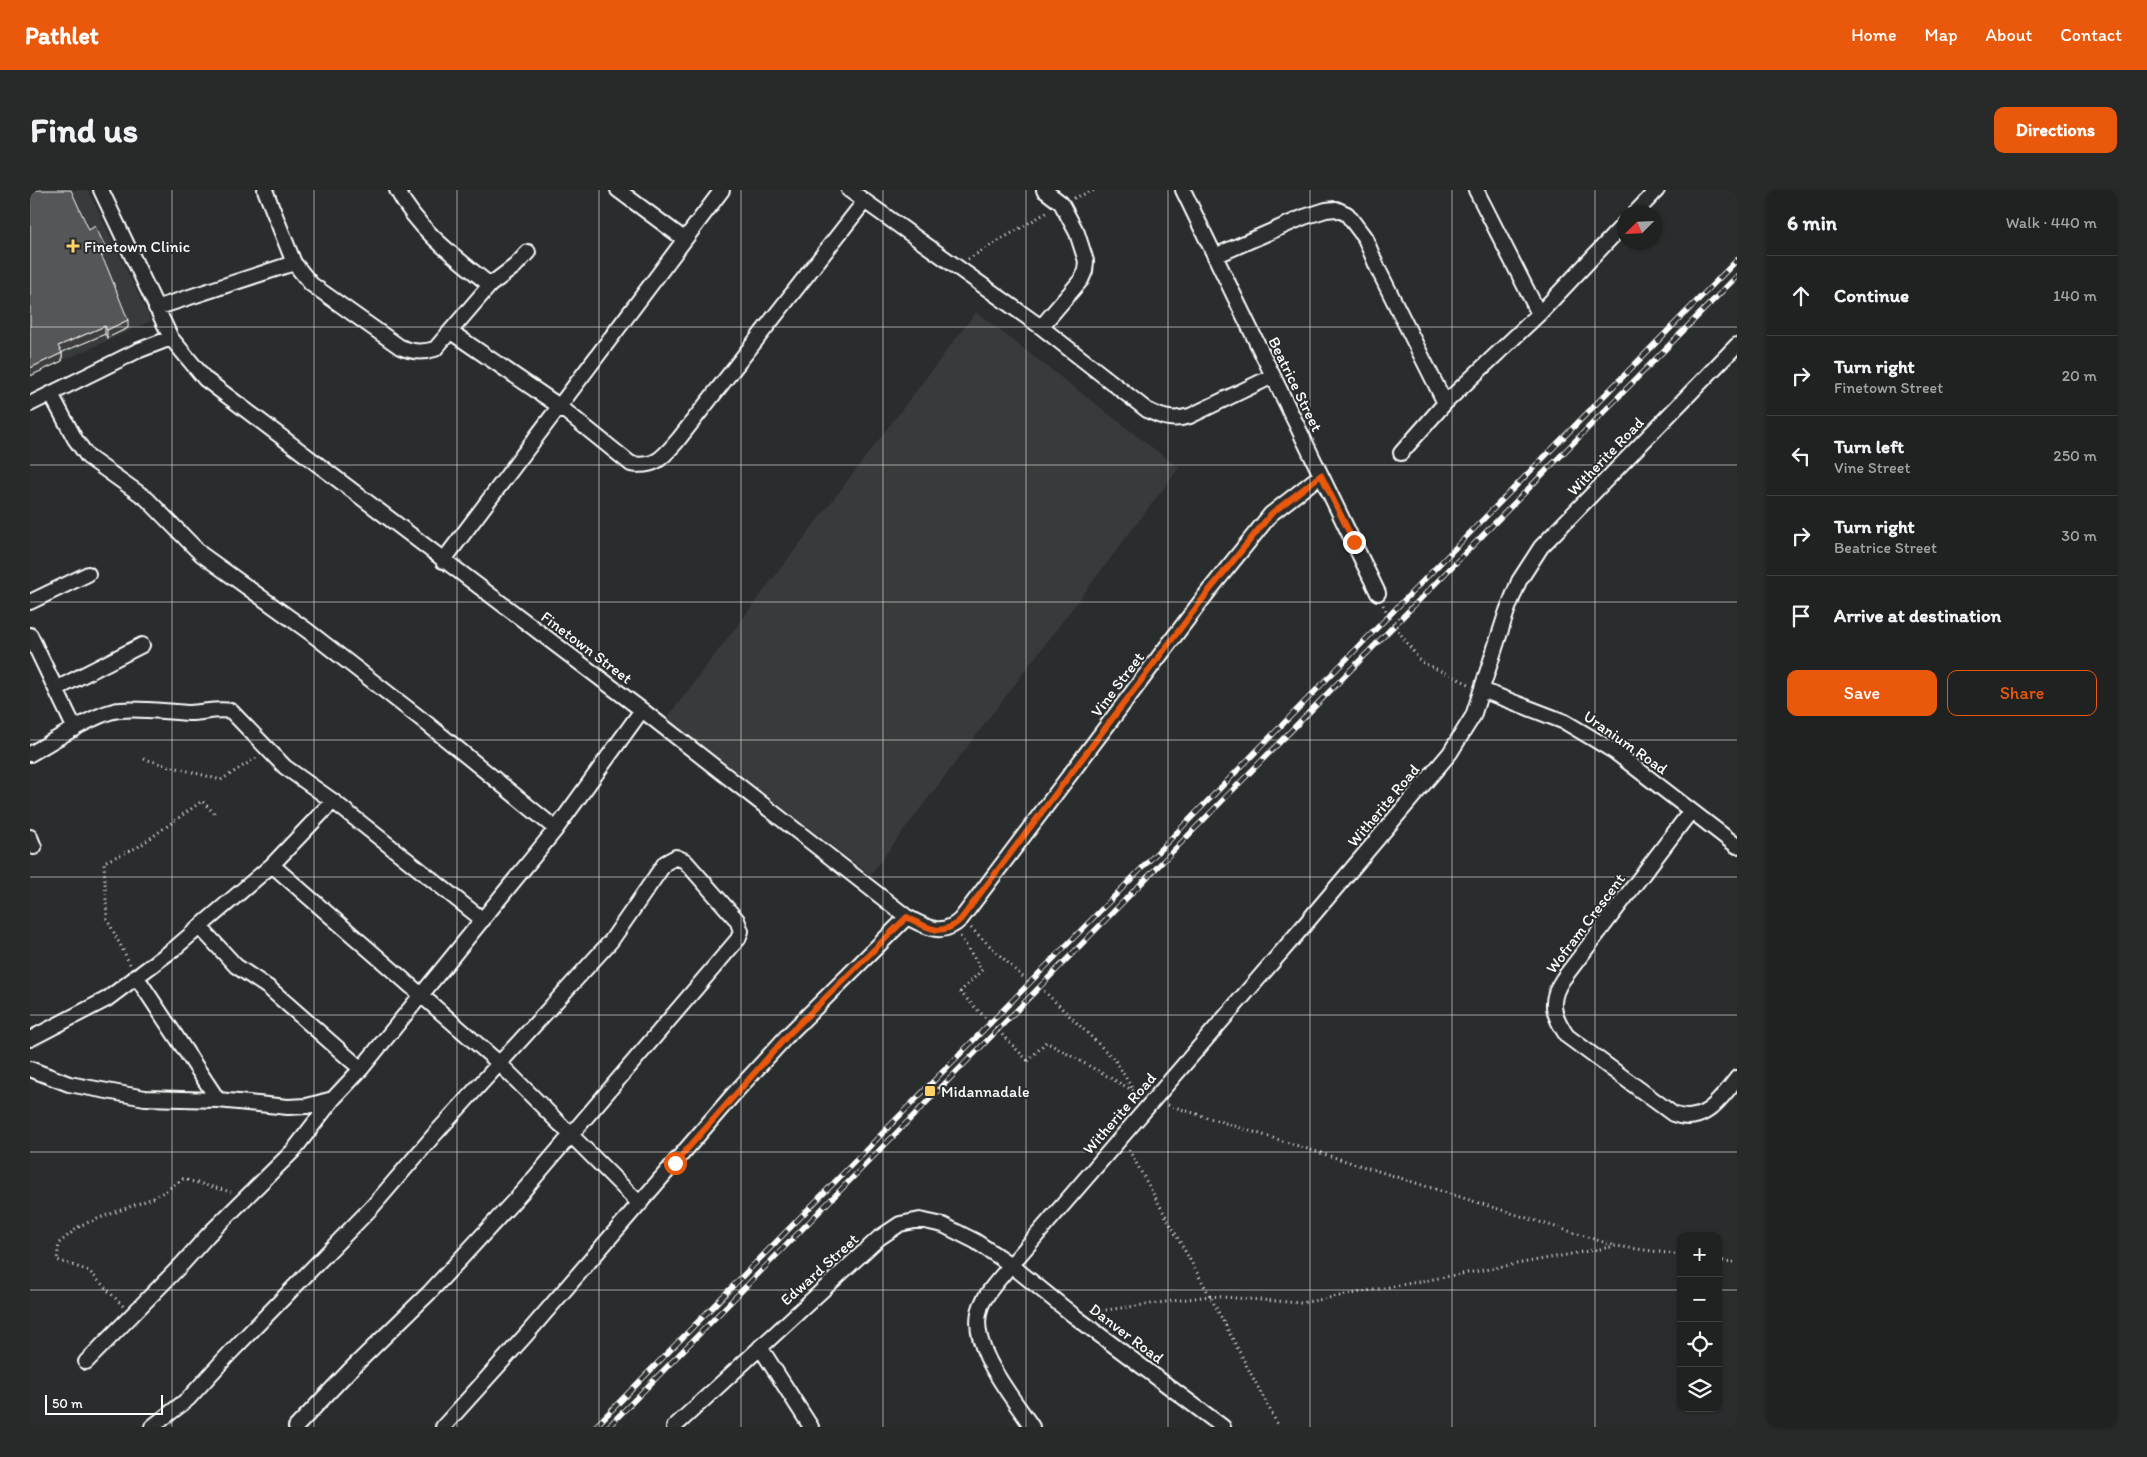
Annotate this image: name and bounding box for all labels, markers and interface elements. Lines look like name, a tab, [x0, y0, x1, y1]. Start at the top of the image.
text: Pathlet	[25, 21, 99, 50]
text: Home	[1851, 24, 1897, 46]
text: Map	[1925, 24, 1958, 46]
text: About	[1986, 24, 2032, 46]
text: Contact	[2060, 24, 2122, 46]
button: Directions	[1994, 107, 2117, 153]
text: Find us	[30, 109, 138, 151]
north arrow	[1617, 205, 1662, 250]
text: 6 min	[1787, 210, 1837, 235]
text: Walk · 440 m	[2006, 213, 2097, 232]
place label: Finetown Clinic	[84, 237, 190, 256]
marker: Finetown Clinic	[66, 239, 80, 253]
icon: ahead	[1787, 282, 1815, 310]
text: Continue	[1834, 284, 1909, 307]
text: 140 m	[2053, 286, 2097, 305]
street label: Beatrice Street	[1264, 334, 1327, 435]
text: Turn right	[1834, 355, 1915, 378]
icon: right	[1787, 362, 1815, 390]
text: 20 m	[2062, 366, 2097, 385]
text: Finetown Street	[1834, 378, 1943, 397]
street label: Witherite Road	[1563, 413, 1648, 500]
text: Turn left	[1834, 435, 1904, 458]
icon: left	[1787, 442, 1815, 470]
text: 250 m	[2053, 446, 2097, 465]
text: Vine Street	[1834, 458, 1910, 477]
text: Turn right	[1834, 515, 1915, 538]
icon: right	[1787, 522, 1815, 550]
text: 30 m	[2061, 526, 2097, 545]
route end	[1343, 531, 1366, 554]
text: Beatrice Street	[1834, 538, 1937, 557]
icon: arrive	[1787, 602, 1815, 630]
text: Arrive at destination	[1834, 604, 2001, 627]
street label: Finetown Street	[537, 607, 636, 688]
street label: Vine Street	[1087, 648, 1148, 721]
button: Save	[1787, 670, 1937, 716]
button: Share	[1947, 670, 2097, 716]
street label: Uranium Road	[1580, 706, 1672, 778]
street label: Witherite Road	[1343, 760, 1424, 850]
street label: Wofram Crescent	[1542, 870, 1629, 977]
street label: Witherite Road	[1079, 1068, 1160, 1158]
place label: Midannadale	[941, 1082, 1030, 1101]
marker: Midannadale	[923, 1084, 937, 1098]
route start	[664, 1152, 687, 1175]
street label: Edward Street	[776, 1229, 862, 1309]
map controls	[1677, 1232, 1722, 1412]
button: +	[1677, 1232, 1722, 1277]
button: −	[1677, 1277, 1722, 1322]
street label: Danver Road	[1086, 1299, 1168, 1368]
button: locate	[1677, 1322, 1722, 1367]
button: layers	[1677, 1367, 1722, 1412]
scale bar	[45, 1392, 162, 1415]
text: 50 m	[52, 1395, 83, 1412]

